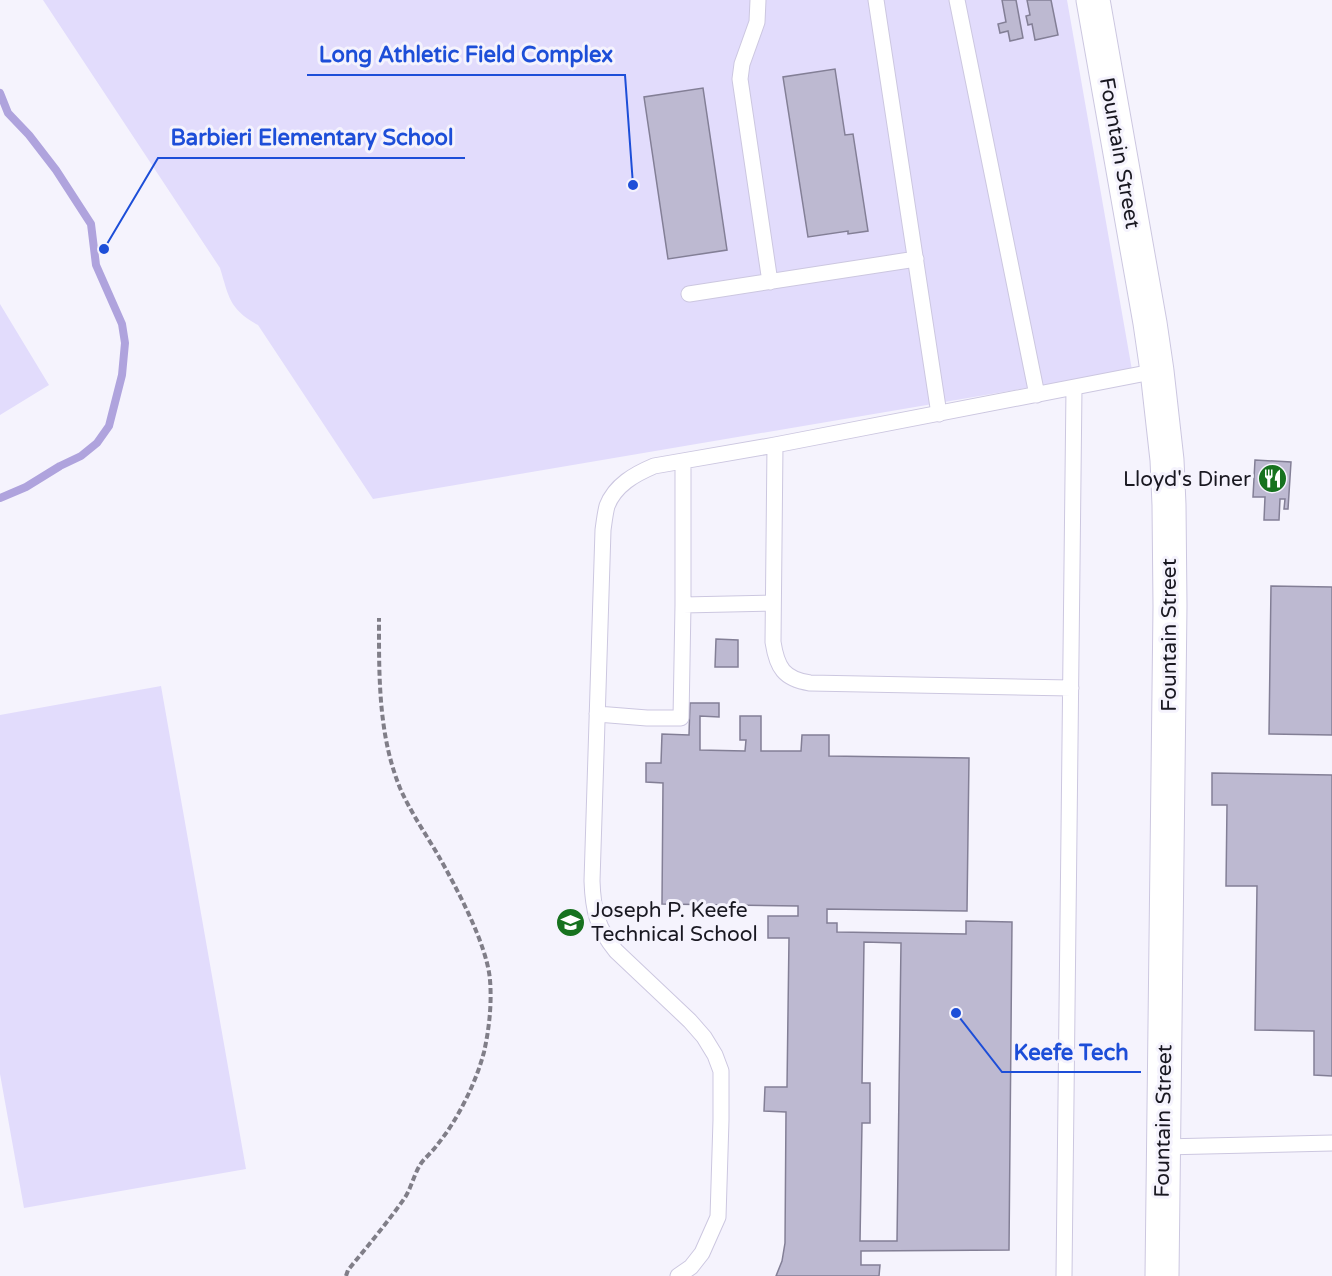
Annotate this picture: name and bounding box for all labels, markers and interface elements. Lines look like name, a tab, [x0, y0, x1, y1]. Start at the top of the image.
callout: Long Athletic Field Complex	[307, 35, 625, 75]
text: Long Athletic Field Complex	[319, 42, 613, 68]
street label: Fountain Street	[1094, 75, 1145, 231]
callout: Barbieri Elementary School	[158, 118, 465, 158]
text: Barbieri Elementary School	[171, 125, 453, 151]
restaurant icon: Lloyd's Diner	[1256, 463, 1288, 495]
place label: Lloyd's Diner	[1123, 467, 1251, 492]
street label: Fountain Street	[1157, 558, 1182, 712]
place label: Joseph P. Keefe Technical School	[591, 898, 758, 947]
school or university icon: Joseph P. Keefe Technical School	[554, 906, 586, 938]
callout: Keefe Tech	[1002, 1032, 1141, 1072]
text: Keefe Tech	[1013, 1040, 1129, 1066]
street label: Fountain Street	[1150, 1044, 1177, 1198]

